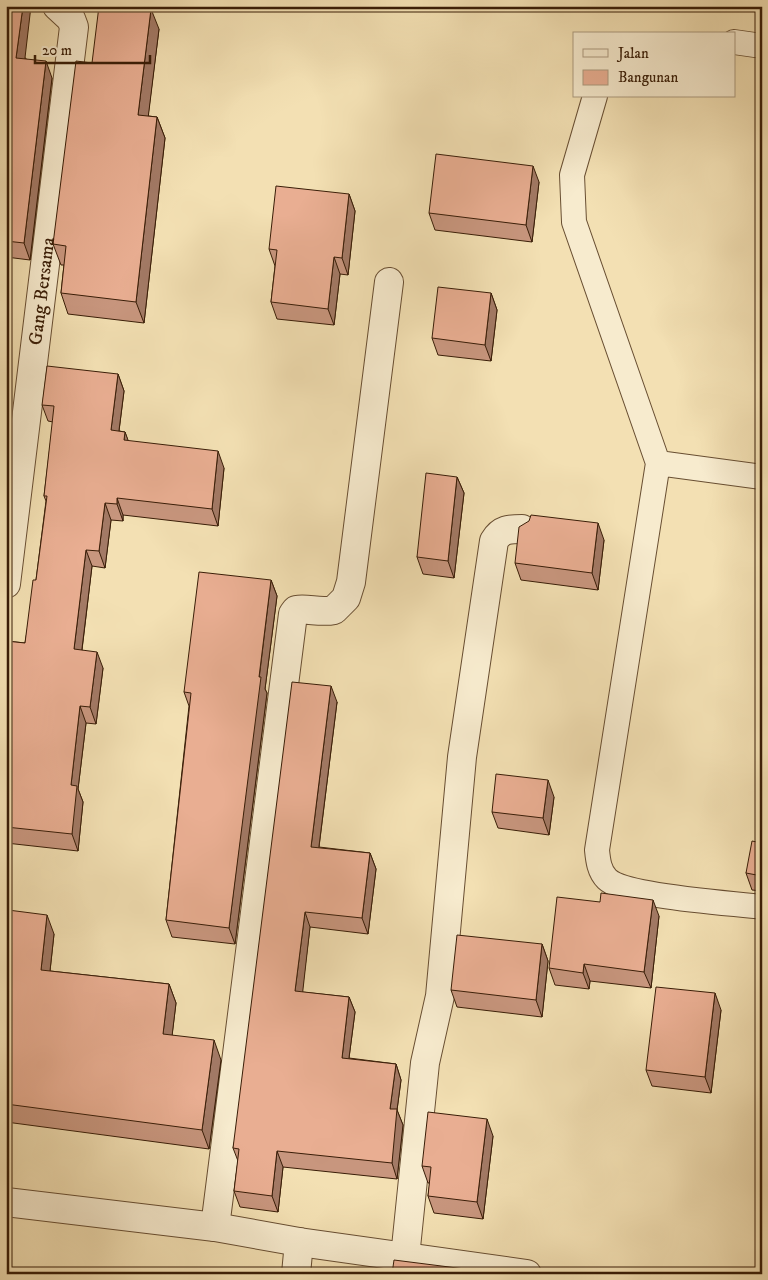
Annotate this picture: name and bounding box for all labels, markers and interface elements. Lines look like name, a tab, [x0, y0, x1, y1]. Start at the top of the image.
scale bar	[35, 32, 150, 64]
legend	[573, 32, 736, 98]
text: 20 m	[42, 41, 72, 60]
text: Jalan	[616, 44, 649, 63]
text: Bangunan	[618, 68, 678, 87]
street label: Gang Bersama	[24, 236, 60, 346]

